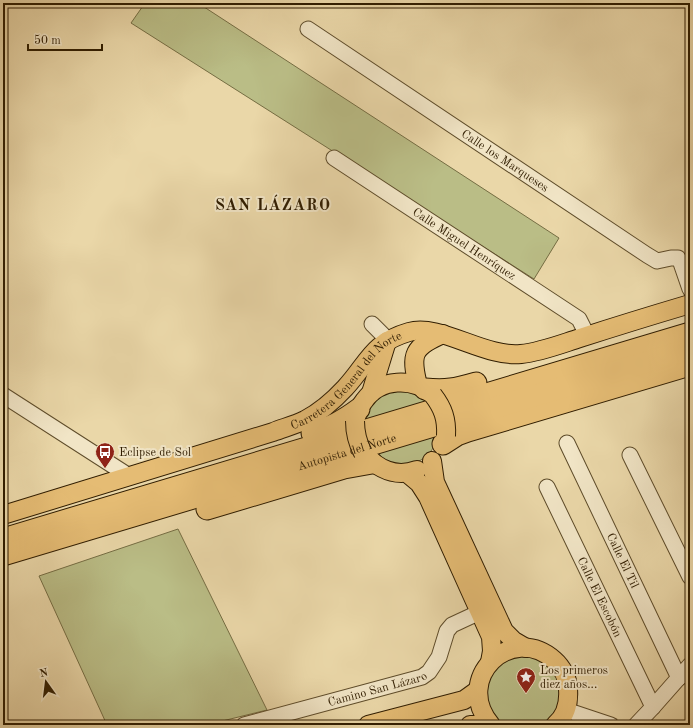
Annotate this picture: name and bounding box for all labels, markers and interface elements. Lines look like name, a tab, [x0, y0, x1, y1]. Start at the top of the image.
scale bar	[28, 26, 102, 52]
text: 50 m	[34, 34, 61, 47]
street label: Calle los Marqueses	[459, 128, 550, 195]
district label: SAN LÁZARO	[215, 194, 331, 214]
street label: Calle Miguel Henríquez	[410, 206, 518, 283]
street label: Carretera General del Norte	[289, 330, 404, 432]
street label: Autopista del Norte	[296, 432, 398, 473]
bus stop icon: Eclipse de Sol	[94, 441, 116, 469]
place label: Eclipse de Sol	[119, 447, 191, 459]
street label: Calle El Til	[604, 531, 640, 590]
street label: Calle El Escobón	[575, 555, 624, 640]
north arrow	[26, 662, 66, 702]
place label: Los primeros diez años...	[540, 665, 608, 691]
place icon: Los primeros diez años...	[515, 666, 537, 694]
text: N	[39, 667, 50, 680]
street label: Camino San Lázaro	[327, 670, 430, 709]

